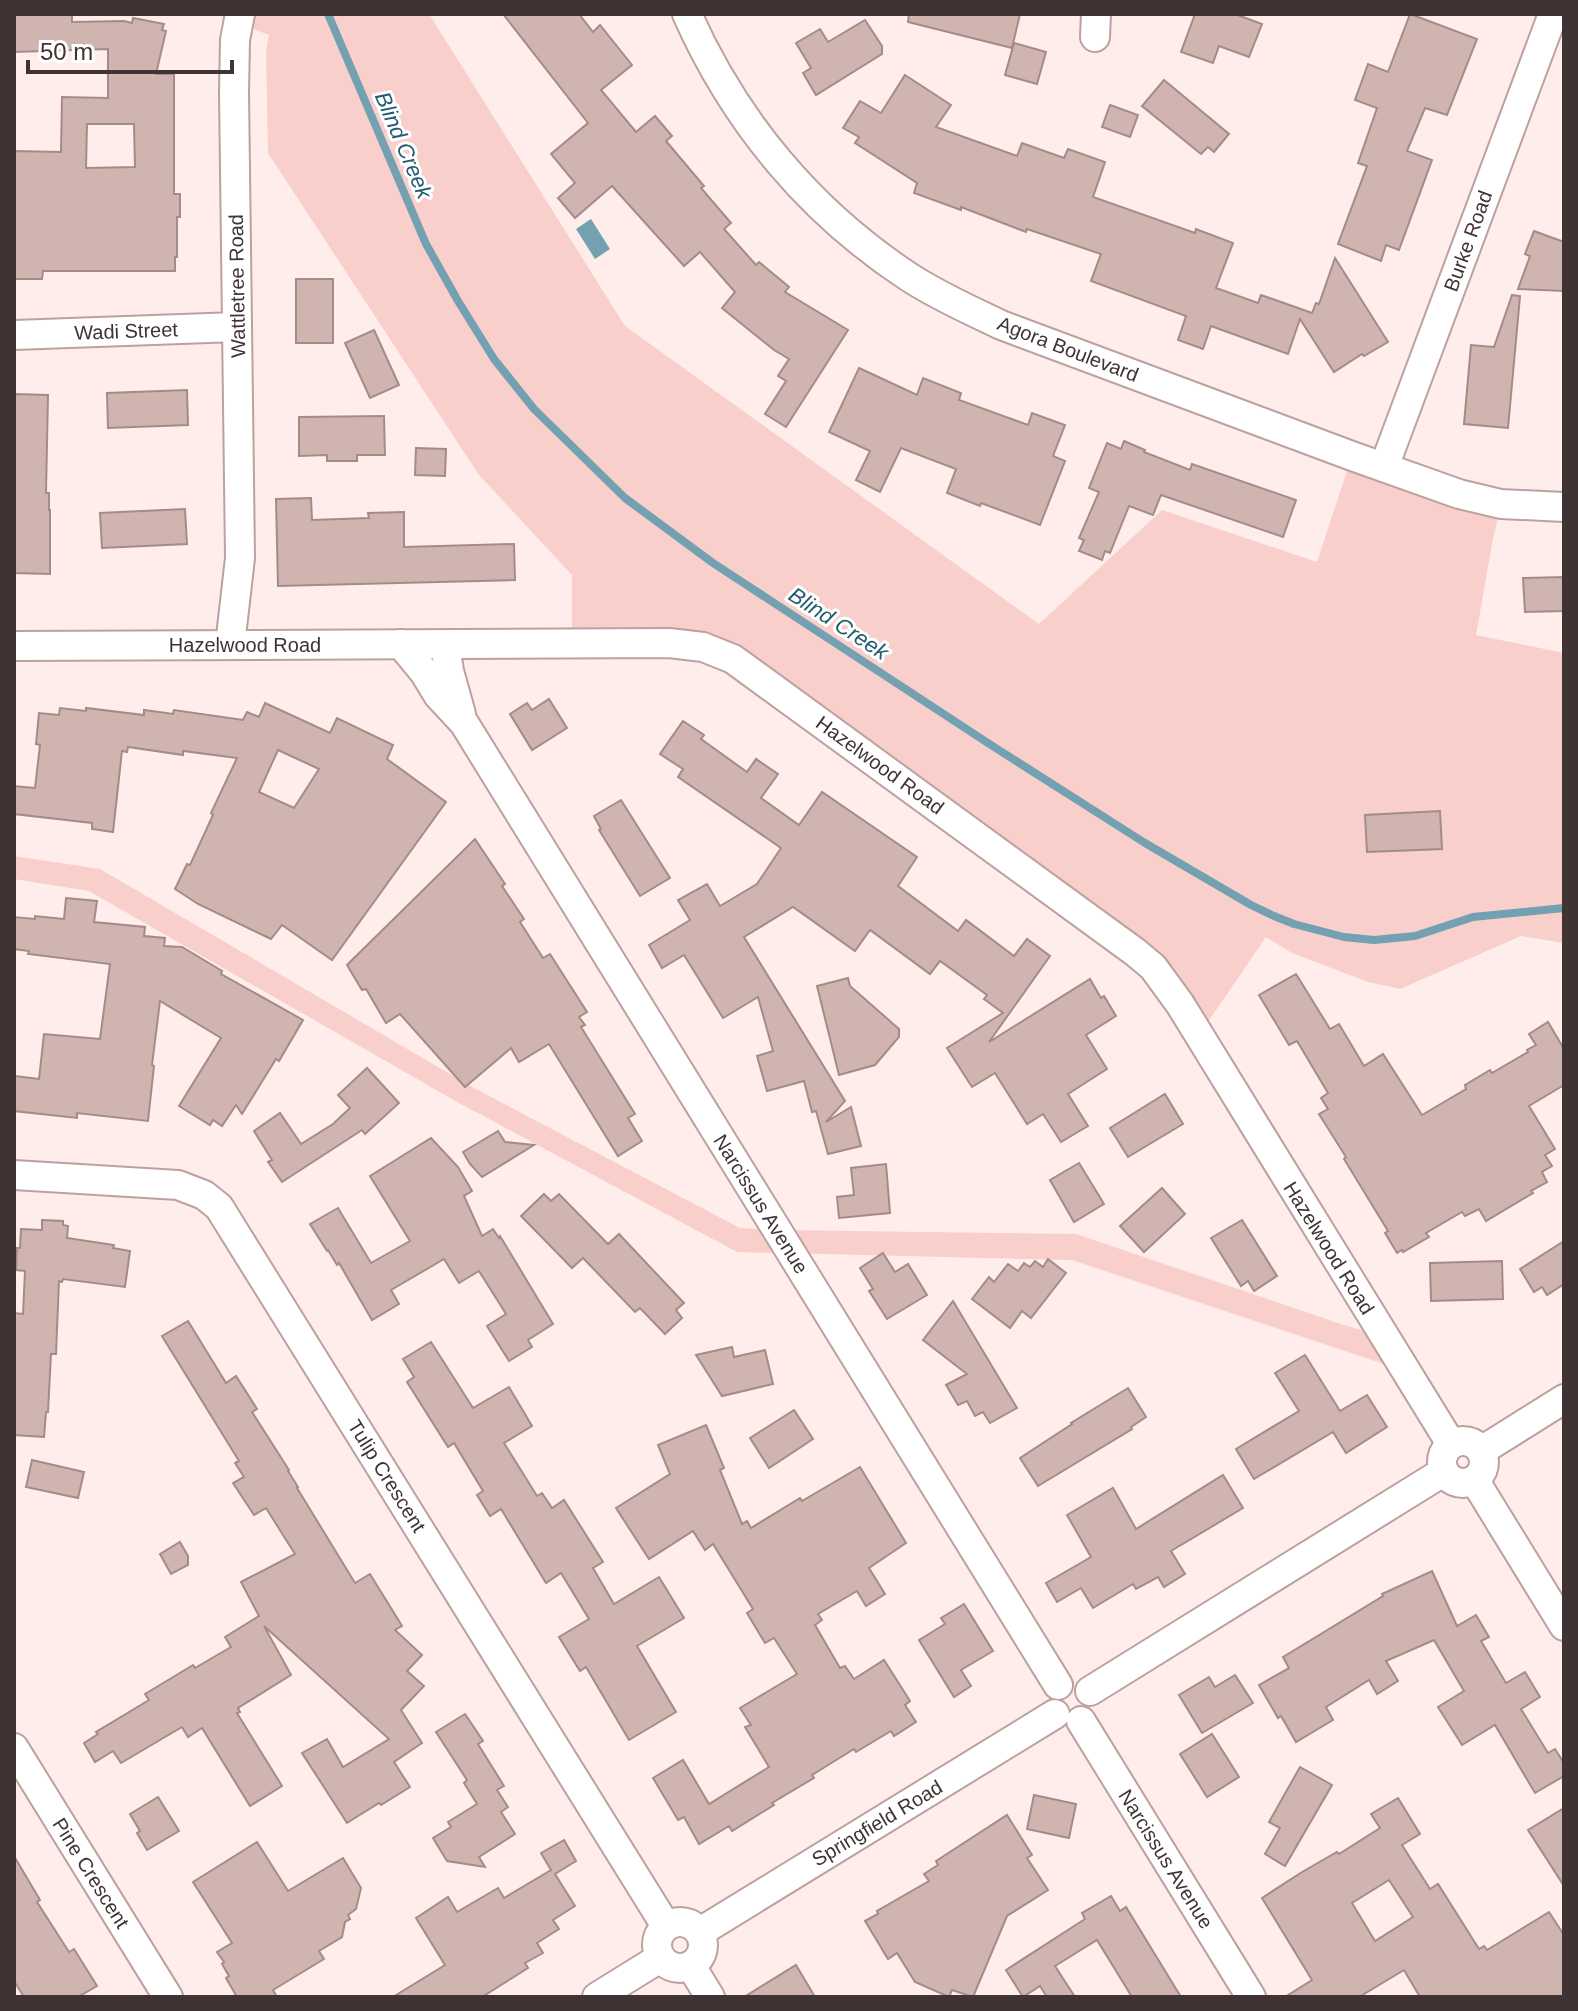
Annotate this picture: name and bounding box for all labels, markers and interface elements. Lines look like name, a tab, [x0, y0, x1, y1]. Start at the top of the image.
scale bar	[28, 24, 232, 74]
text: 50 m	[40, 38, 93, 65]
water label: Blind Creek	[370, 88, 438, 203]
street label: Burke Road	[1440, 188, 1496, 294]
street label: Wattletree Road	[225, 214, 249, 358]
street label: Agora Boulevard	[995, 312, 1141, 386]
street label: Wadi Street	[74, 318, 179, 344]
water label: Blind Creek	[784, 582, 894, 665]
street label: Hazelwood Road	[169, 634, 321, 656]
street label: Hazelwood Road	[812, 711, 948, 819]
street label: Narcissus Avenue	[709, 1130, 813, 1278]
street label: Hazelwood Road	[1279, 1178, 1379, 1318]
street label: Tulip Crescent	[344, 1416, 431, 1537]
street label: Springfield Road	[808, 1775, 946, 1871]
street label: Narcissus Avenue	[1114, 1785, 1218, 1933]
street label: Pine Crescent	[48, 1814, 134, 1932]

